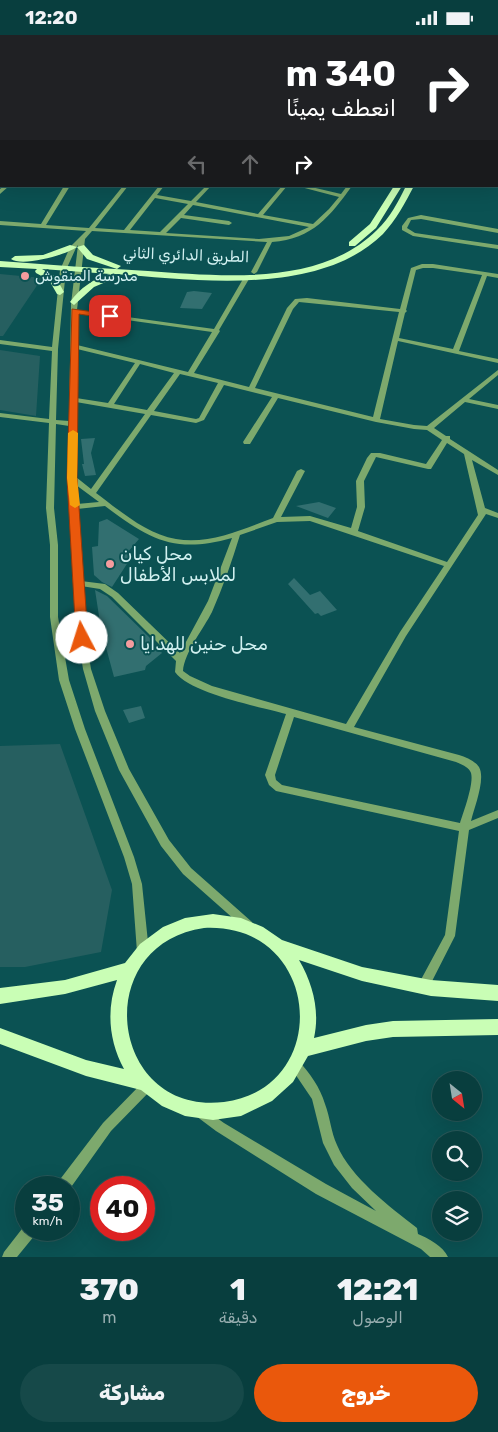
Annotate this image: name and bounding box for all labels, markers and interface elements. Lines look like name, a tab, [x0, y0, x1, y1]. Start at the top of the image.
text: 12:20	[25, 6, 78, 29]
text: 340 m	[286, 53, 396, 95]
icon: right	[414, 55, 479, 120]
text: انعطف يمينًا	[286, 95, 396, 122]
icon: left	[183, 150, 211, 178]
icon: ahead	[236, 150, 264, 178]
icon: right	[289, 150, 317, 178]
street label: الطريق الدائري الثاني	[122, 244, 249, 269]
place label: مدرسة المنقوش	[35, 267, 137, 285]
marker: مدرسة المنقوش	[19, 270, 31, 282]
pin	[89, 295, 131, 337]
icon: arrive	[96, 302, 124, 330]
place label: محل كيان لملابس الأطفال	[120, 543, 236, 586]
marker: محل كيان لملابس الأطفال	[104, 558, 116, 570]
position arrow	[55, 611, 107, 663]
place label: محل حنين للهدايا	[140, 633, 268, 655]
marker: محل حنين للهدايا	[124, 638, 136, 650]
north arrow	[432, 1071, 482, 1121]
map controls	[432, 1071, 482, 1241]
button: search	[432, 1131, 482, 1181]
speed limit sign: 40	[90, 1176, 155, 1241]
text: 35	[31, 1188, 64, 1217]
button: layers	[432, 1191, 482, 1241]
text: km/h	[33, 1214, 62, 1228]
text: 370	[80, 1272, 139, 1308]
text: 1	[230, 1272, 246, 1308]
text: 12:21	[337, 1272, 418, 1308]
text: m	[102, 1308, 116, 1327]
text: دقيقة	[219, 1308, 257, 1327]
text: الوصول	[352, 1308, 403, 1327]
button: مشاركة	[20, 1364, 244, 1422]
button: خروج	[254, 1364, 478, 1422]

